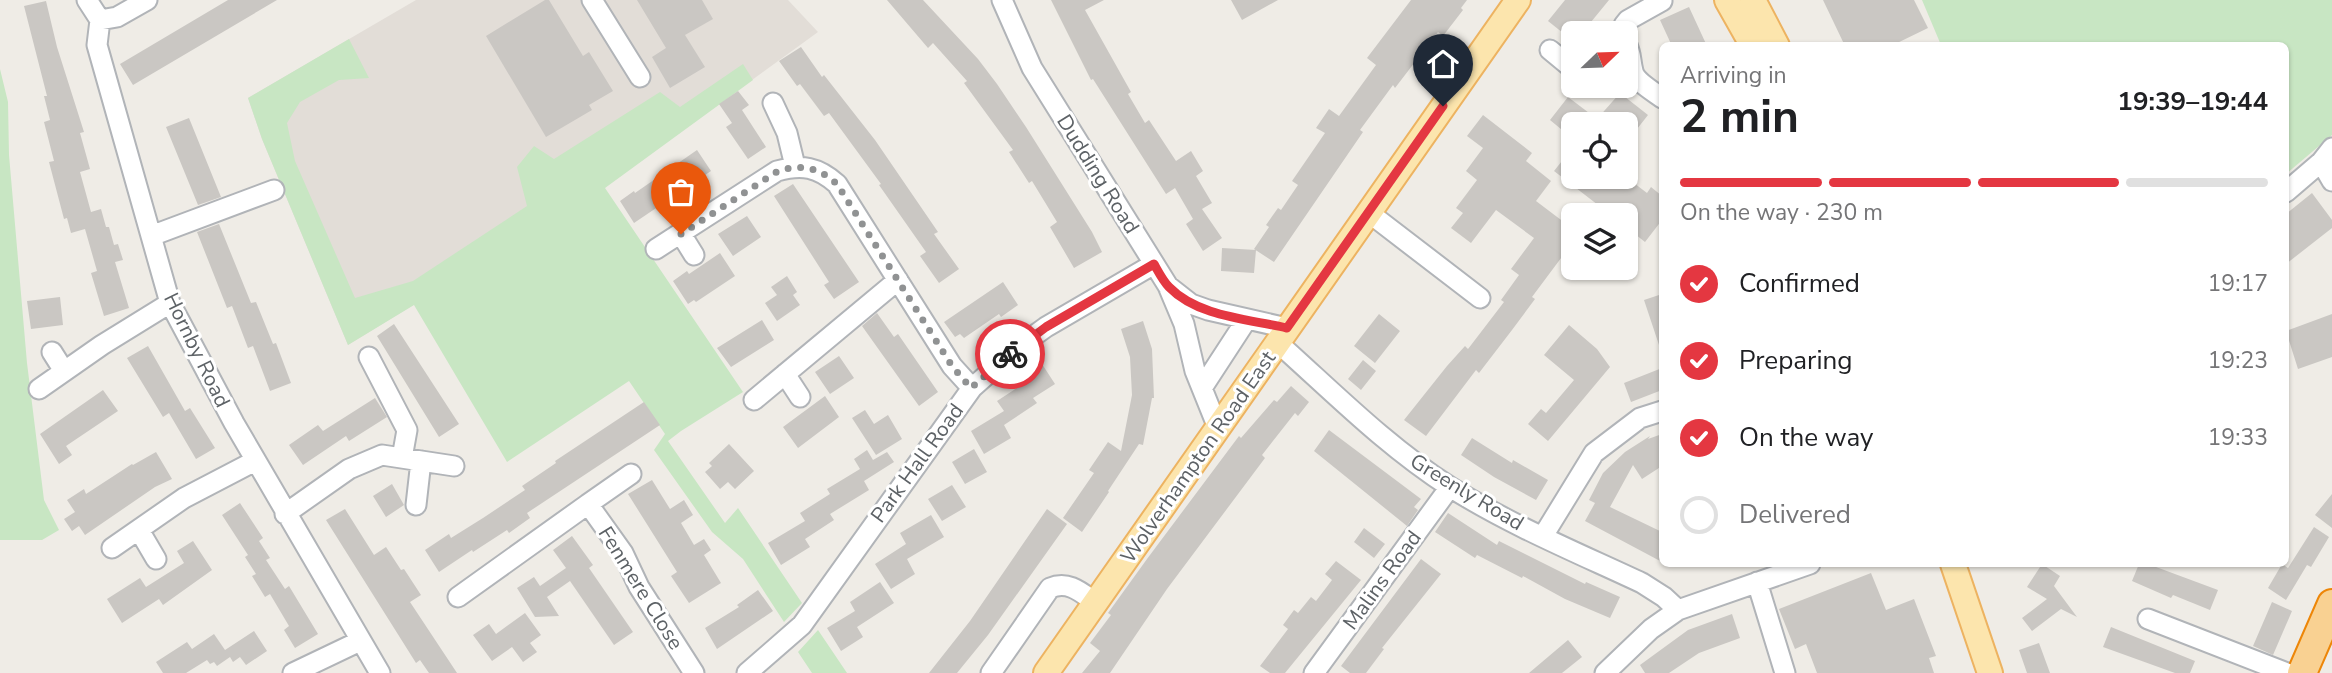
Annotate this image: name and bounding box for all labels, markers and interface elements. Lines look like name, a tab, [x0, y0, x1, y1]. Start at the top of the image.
north arrow	[1561, 21, 1638, 98]
map controls	[1561, 21, 1638, 280]
pin	[1413, 34, 1473, 106]
icon: home	[1424, 45, 1462, 83]
text: Arriving in	[1680, 60, 1787, 91]
text: 19:39–19:44	[2117, 84, 2268, 119]
text: 2 min	[1680, 85, 1799, 148]
street label: Dudding Road	[1050, 109, 1146, 239]
button: locate	[1561, 112, 1638, 189]
pin	[651, 162, 711, 234]
icon: bag	[662, 173, 700, 211]
text: On the way · 230 m	[1680, 197, 1883, 228]
button: layers	[1561, 203, 1638, 280]
icon: check	[1680, 265, 1718, 303]
text: Confirmed	[1739, 266, 1860, 301]
text: 19:17	[2208, 268, 2268, 299]
street label: Hornby Road	[157, 288, 237, 412]
courier	[975, 319, 1045, 389]
icon: bike	[991, 335, 1029, 373]
icon: check	[1680, 342, 1718, 380]
text: Preparing	[1739, 343, 1852, 378]
street label: Wolverhampton Road East	[1114, 345, 1282, 569]
text: 19:23	[2208, 345, 2268, 376]
street label: Park Hall Road	[864, 398, 970, 528]
icon: check	[1680, 419, 1718, 457]
text: On the way	[1739, 420, 1873, 455]
text: 19:33	[2208, 422, 2268, 453]
street label: Greenly Road	[1405, 447, 1529, 537]
text: Delivered	[1739, 497, 1851, 532]
street label: Fenmere Close	[592, 521, 690, 655]
street label: Malins Road	[1336, 525, 1428, 635]

